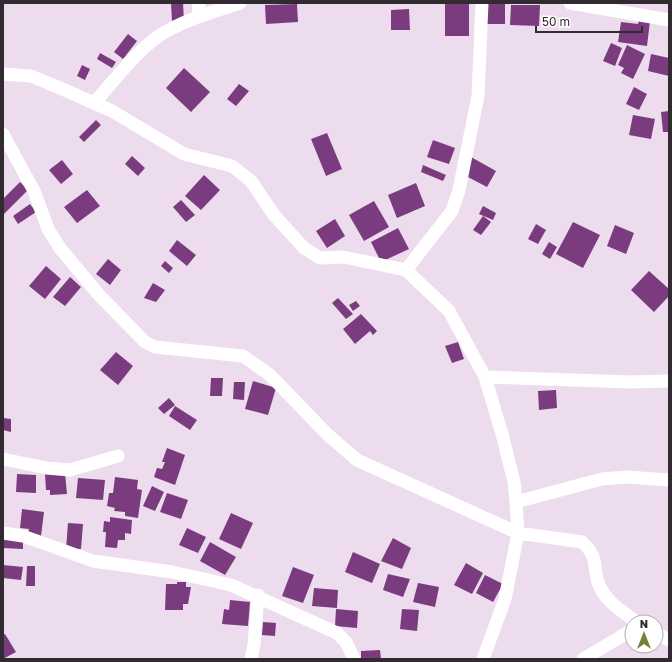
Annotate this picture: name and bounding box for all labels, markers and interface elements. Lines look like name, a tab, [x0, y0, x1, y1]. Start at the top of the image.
scale bar	[536, 8, 642, 34]
text: 50 m	[542, 14, 570, 29]
north arrow	[624, 614, 664, 654]
text: N	[640, 617, 648, 630]

